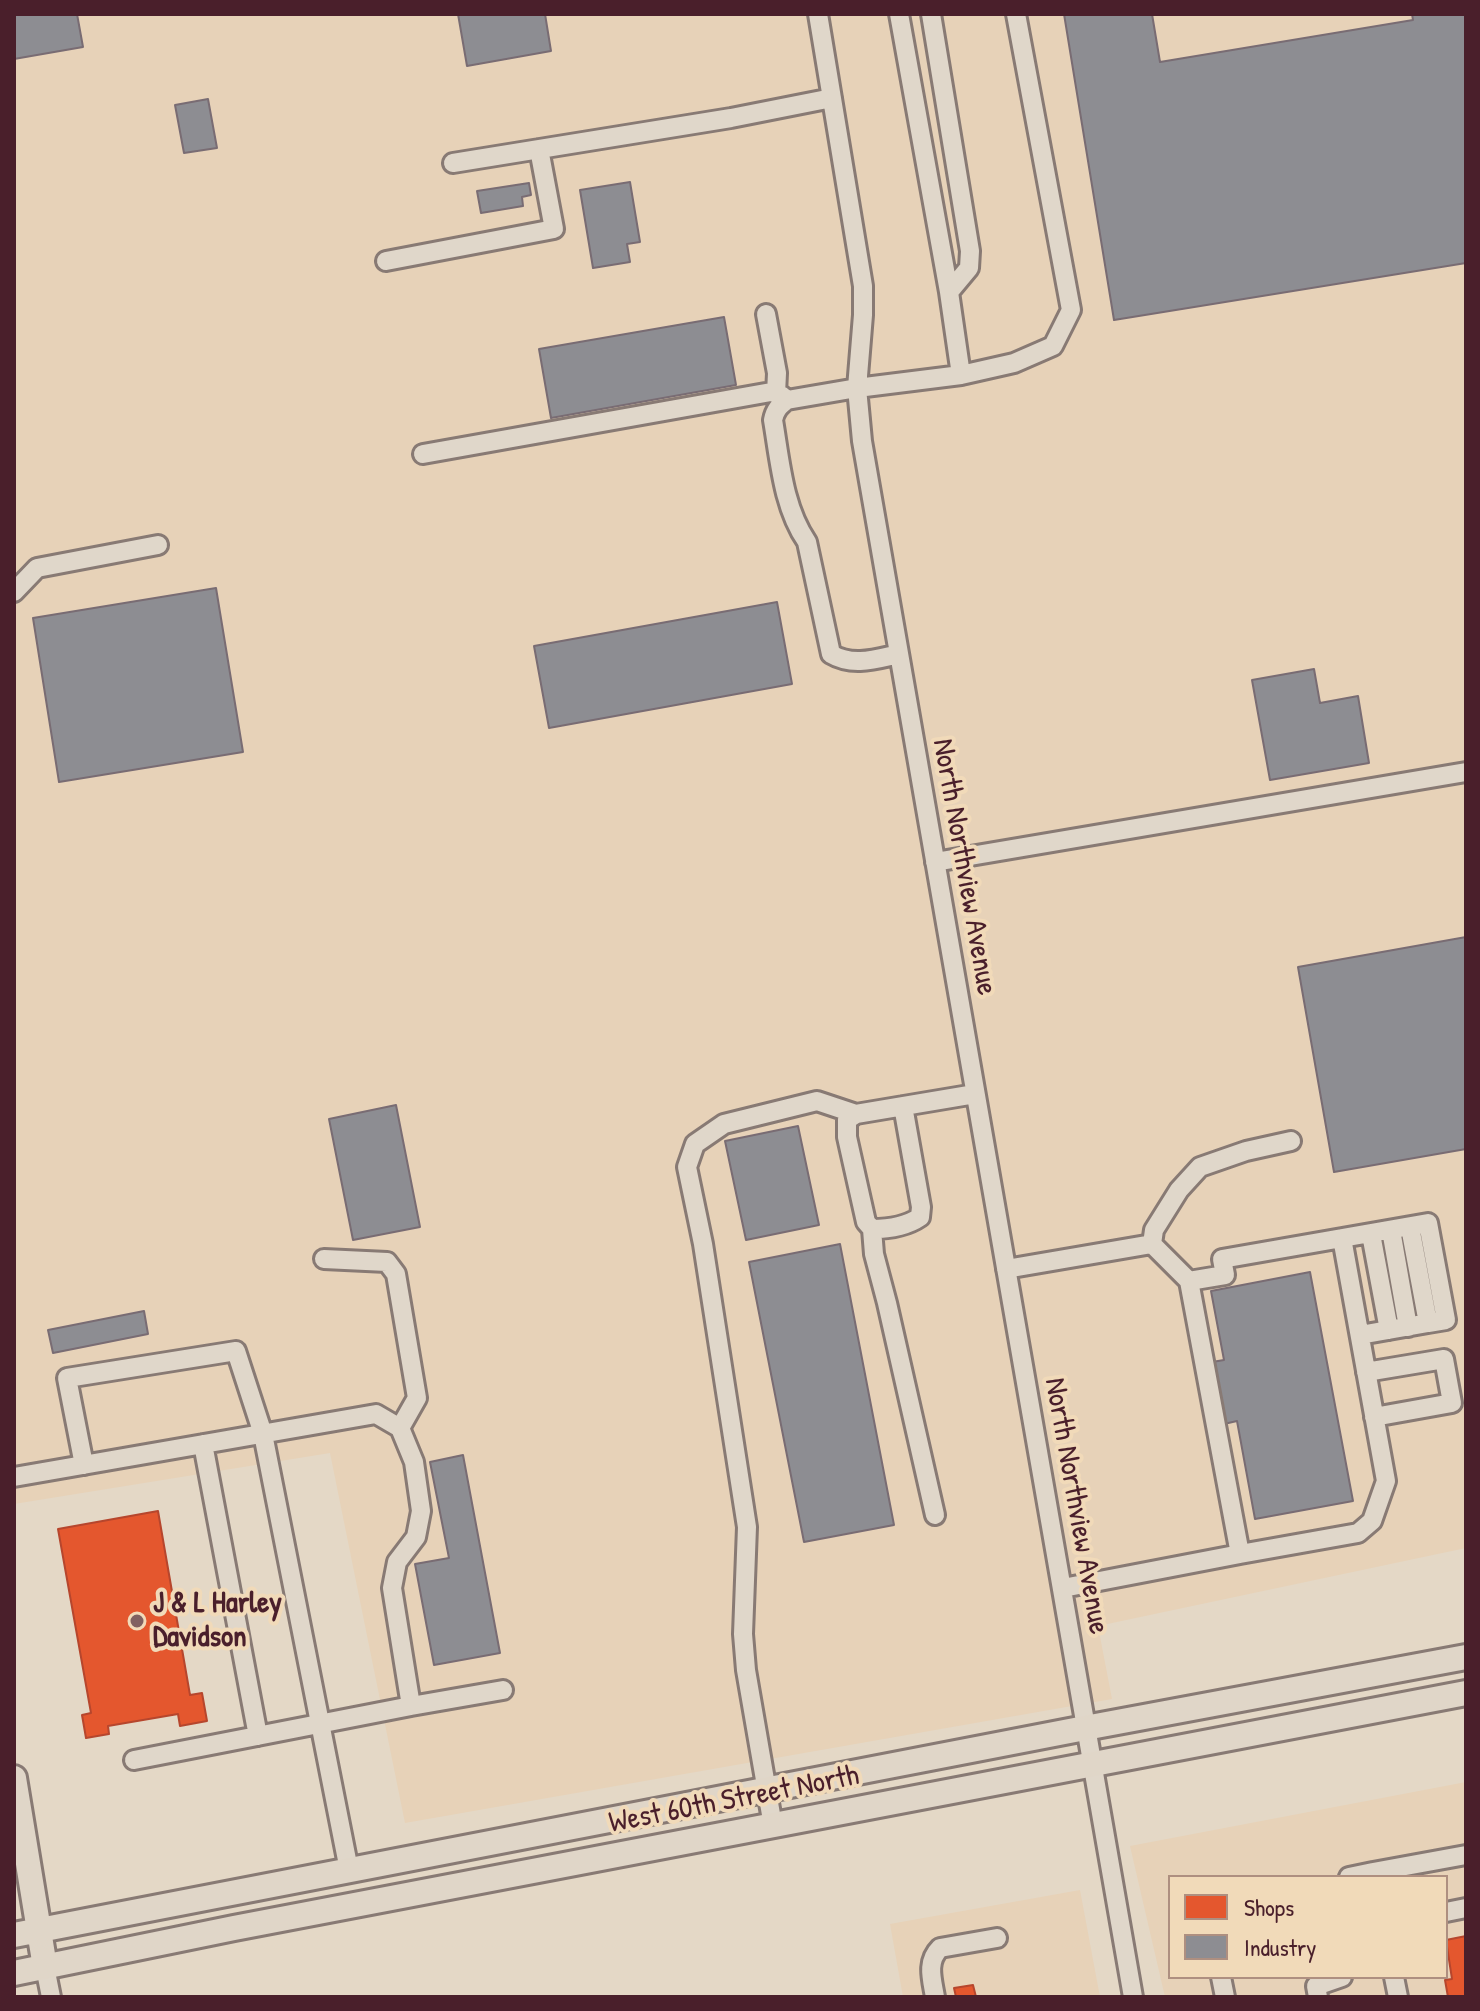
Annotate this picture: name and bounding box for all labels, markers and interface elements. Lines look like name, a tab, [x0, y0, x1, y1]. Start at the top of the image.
street label: North Northview Avenue	[924, 736, 1004, 998]
street label: North Northview Avenue	[1036, 1375, 1116, 1637]
place label: J & L Harley Davidson	[153, 1586, 282, 1656]
marker: J & L Harley Davidson	[128, 1612, 146, 1630]
street label: West 60th Street North	[606, 1758, 862, 1842]
legend	[1168, 1875, 1448, 1979]
text: Shops	[1244, 1891, 1294, 1923]
text: Industry	[1244, 1931, 1316, 1963]

